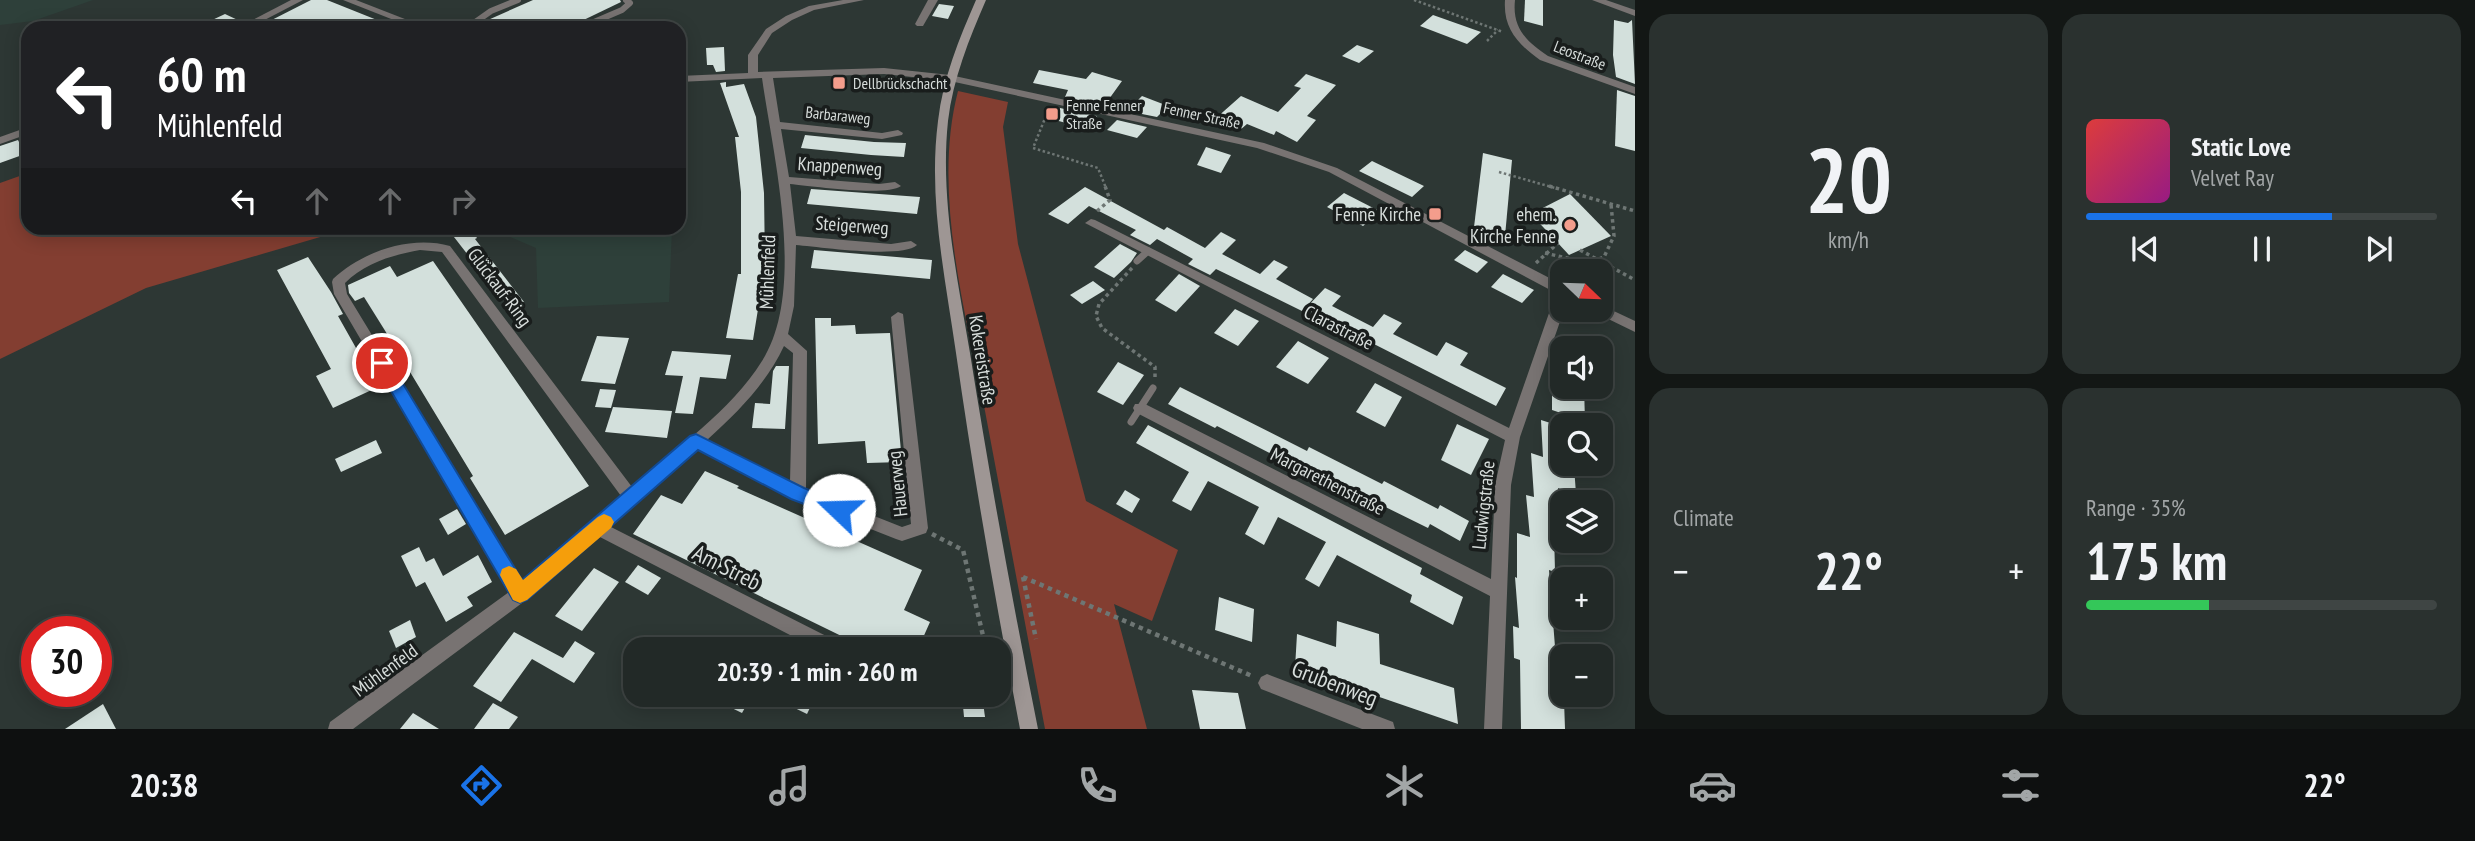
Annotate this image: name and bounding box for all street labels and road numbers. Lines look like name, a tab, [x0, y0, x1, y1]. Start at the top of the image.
street label: Leostraße	[1551, 36, 1609, 74]
street label: Fenner Straße	[1162, 97, 1242, 133]
street label: Barbaraweg	[805, 102, 871, 128]
street label: Knappenweg	[797, 151, 883, 181]
street label: Steigerweg	[815, 210, 889, 240]
street label: Mühlenfeld	[754, 234, 780, 310]
street label: Glückauf-Ring	[463, 243, 537, 331]
street label: Clarastraße	[1300, 299, 1378, 355]
street label: Kokereistraße	[964, 313, 1002, 407]
street label: Margarethenstraße	[1267, 442, 1389, 520]
street label: Hauerweg	[882, 450, 912, 518]
street label: Ludwigstraße	[1466, 459, 1500, 551]
street label: Am Streb	[688, 538, 766, 596]
street label: Mühlenfeld	[348, 638, 422, 702]
street label: Grubenweg	[1288, 653, 1382, 713]

